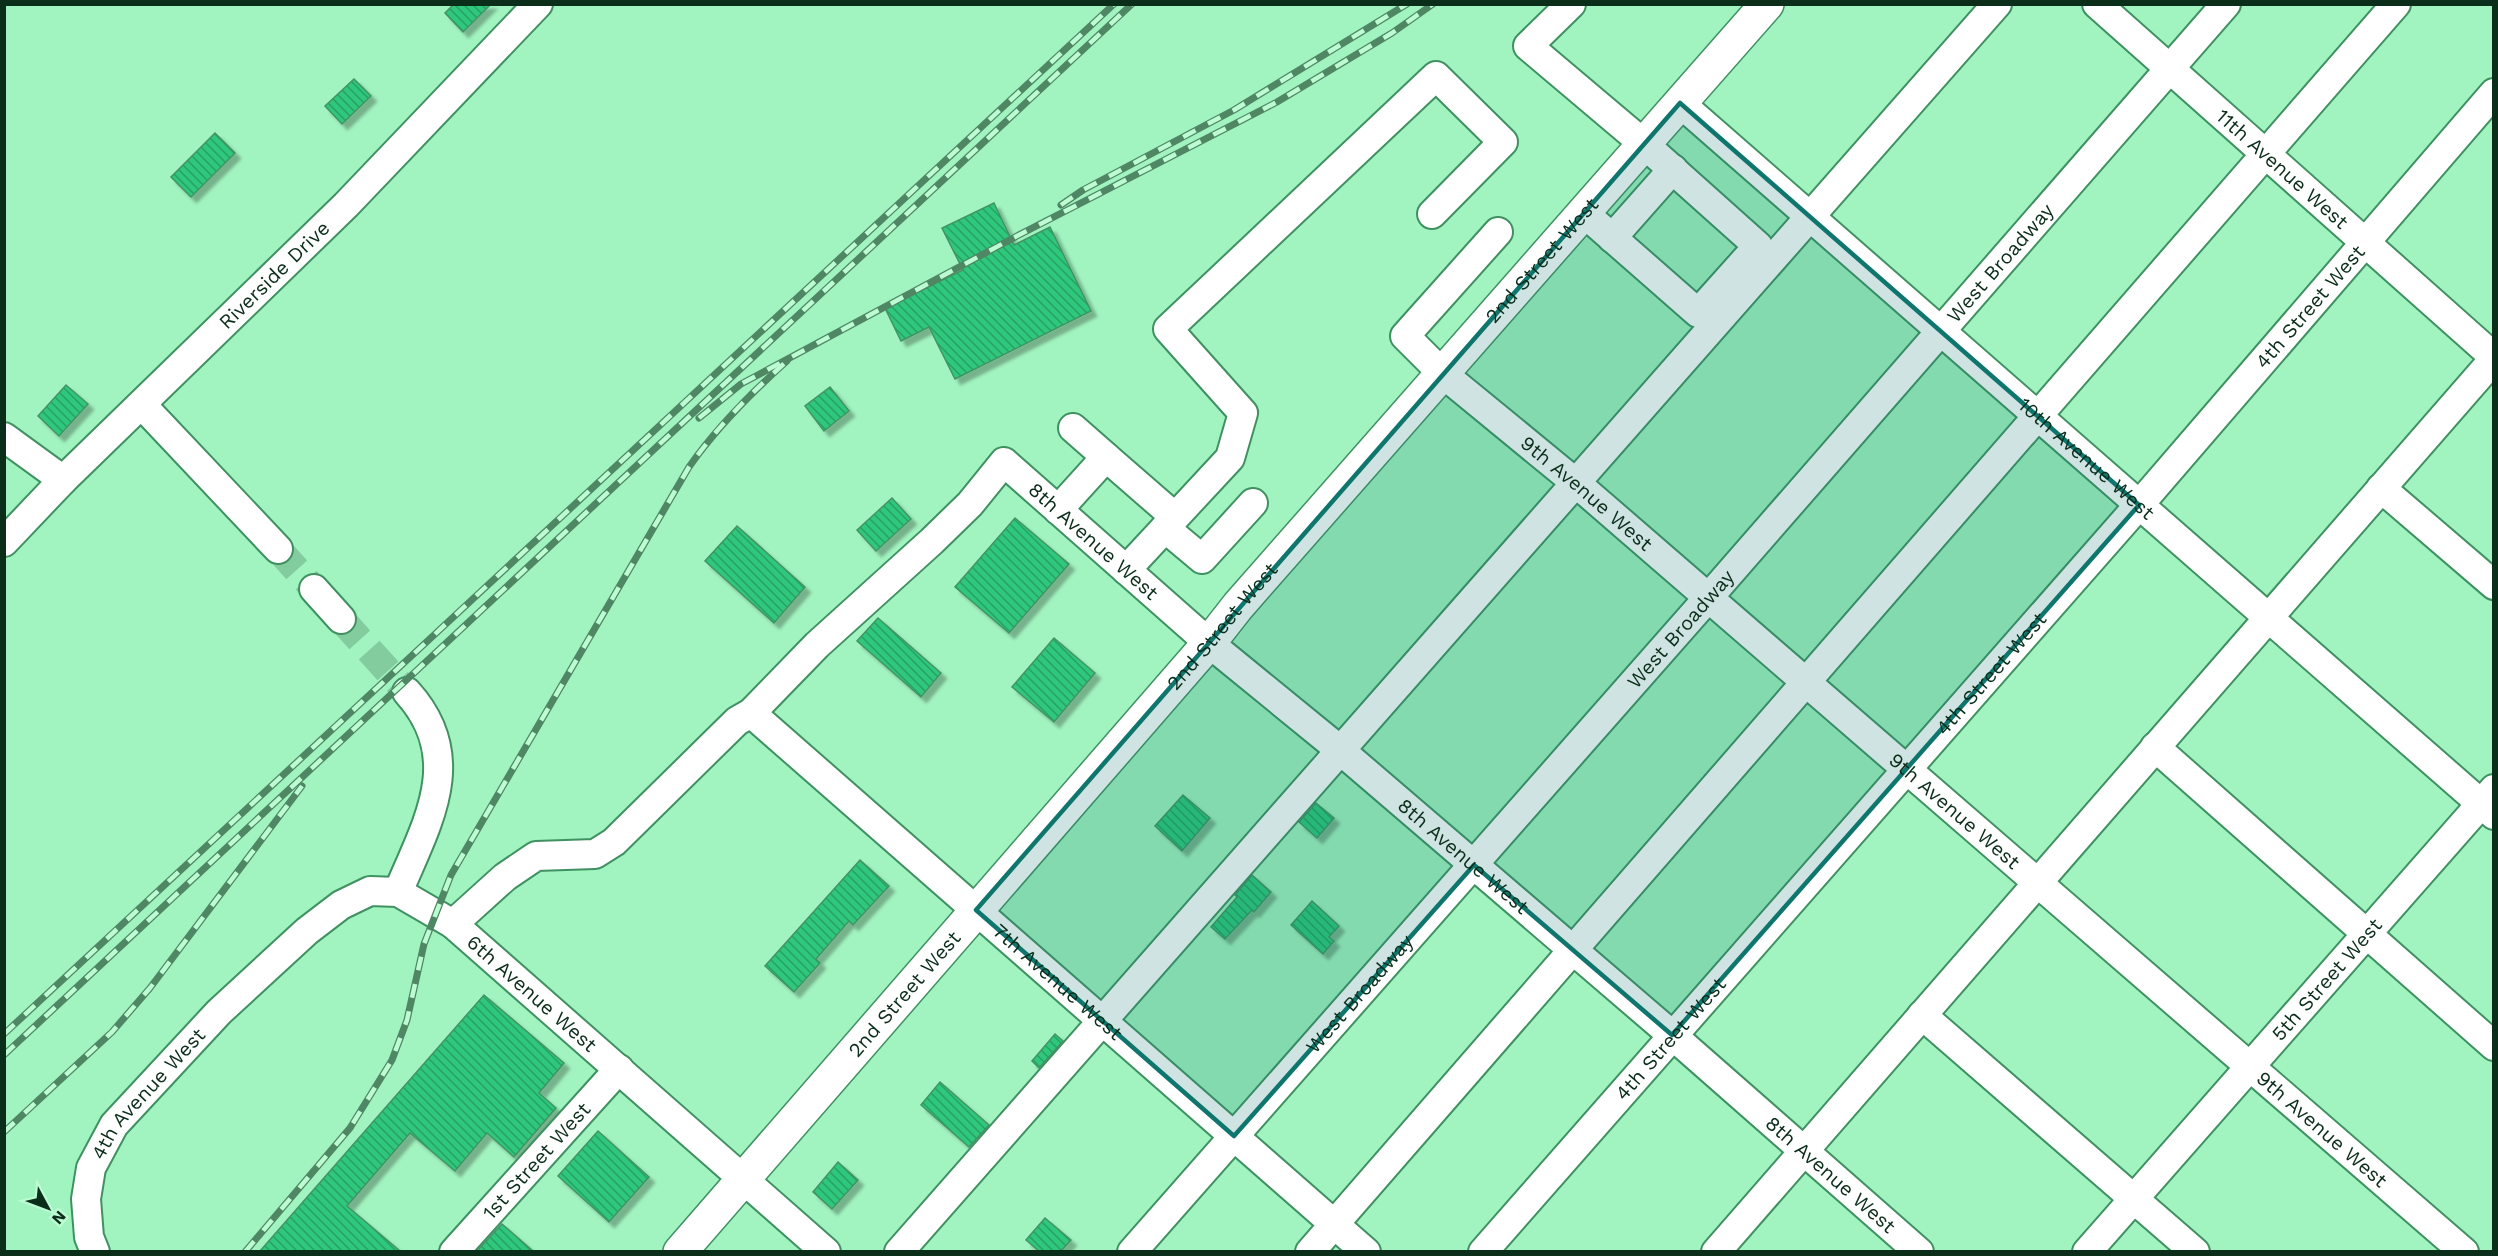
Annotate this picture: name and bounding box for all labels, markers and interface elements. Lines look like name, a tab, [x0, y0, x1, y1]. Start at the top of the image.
street label: 11th Avenue West	[2211, 104, 2354, 234]
street label: 2nd Street West	[1480, 192, 1604, 328]
street label: West Broadway	[1942, 198, 2059, 327]
street label: Riverside Drive	[214, 216, 334, 334]
street label: 4th Street West	[2250, 239, 2370, 373]
street label: 10th Avenue West	[2013, 392, 2160, 525]
street label: 9th Avenue West	[1516, 431, 1658, 556]
street label: 8th Avenue West	[1024, 477, 1164, 605]
street label: 2nd Street West	[1162, 557, 1283, 695]
street label: West Broadway	[1622, 564, 1740, 693]
street label: 4th Street West	[1931, 607, 2052, 740]
street label: 9th Avenue West	[1884, 748, 2025, 874]
street label: 8th Avenue West	[1393, 793, 1535, 919]
street label: 5th Street West	[2267, 913, 2387, 1045]
street label: 7th Avenue West	[988, 919, 1128, 1045]
street label: 2nd Street West	[843, 925, 966, 1062]
street label: West Broadway	[1301, 929, 1418, 1058]
street label: 6th Avenue West	[462, 930, 602, 1057]
street label: 4th Street West	[1610, 972, 1731, 1105]
street label: 4th Avenue West	[86, 1022, 210, 1163]
street label: 9th Avenue West	[2252, 1066, 2393, 1193]
street label: 1st Street West	[477, 1097, 596, 1224]
street label: 8th Avenue West	[1761, 1111, 1901, 1238]
north arrow	[18, 1178, 78, 1238]
text: N	[48, 1207, 70, 1228]

